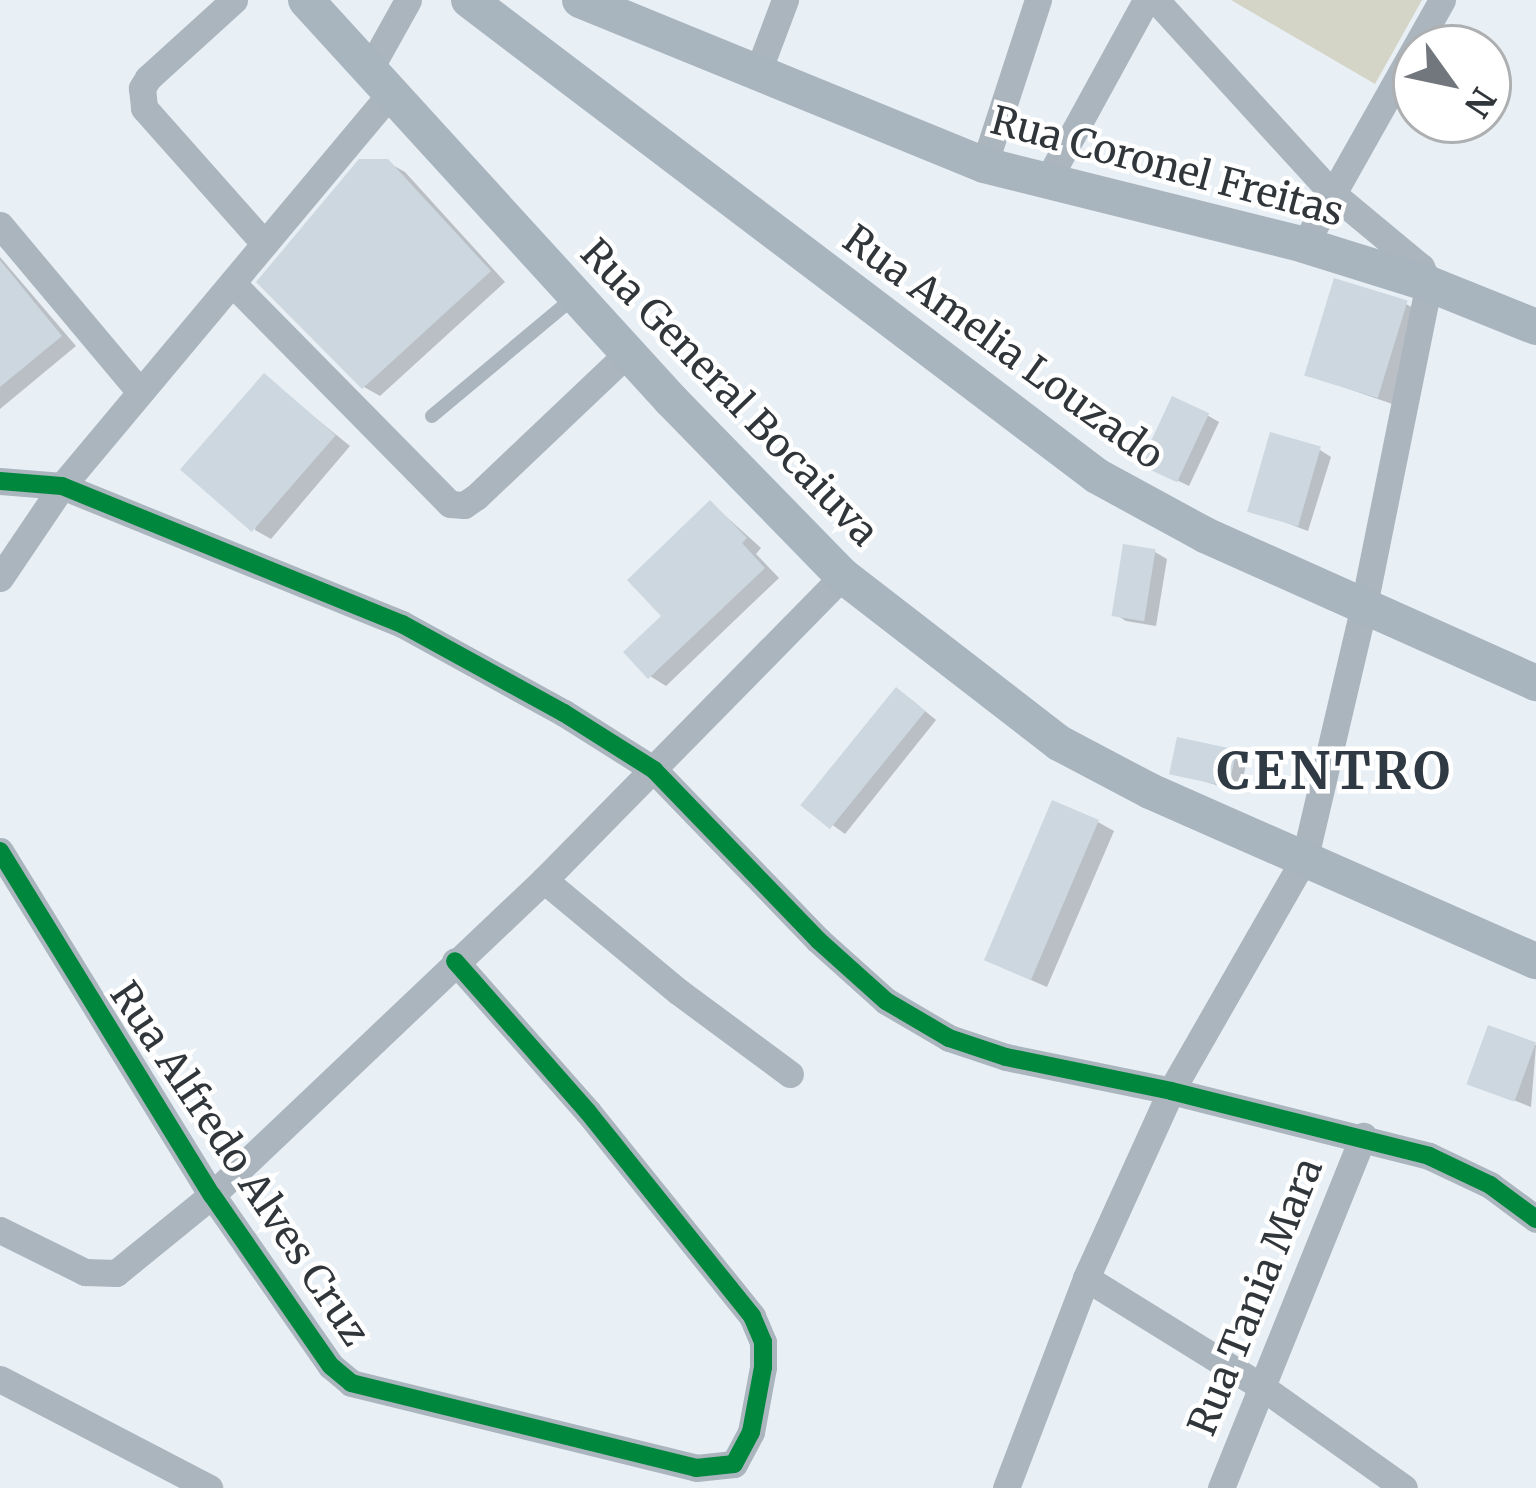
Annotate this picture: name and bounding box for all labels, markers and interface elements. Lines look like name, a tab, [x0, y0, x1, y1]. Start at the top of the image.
north arrow	[1392, 24, 1512, 144]
text: N	[1456, 80, 1504, 124]
street label: Rua Coronel Freitas	[986, 97, 1348, 237]
street label: Rua Amelia Louzado	[834, 216, 1172, 480]
street label: Rua General Bocaiuva	[571, 230, 887, 556]
district label: CENTRO	[1217, 740, 1453, 802]
street label: Rua Alfredo Alves Cruz	[100, 973, 378, 1355]
street label: Rua Tania Mara	[1179, 1152, 1333, 1442]

